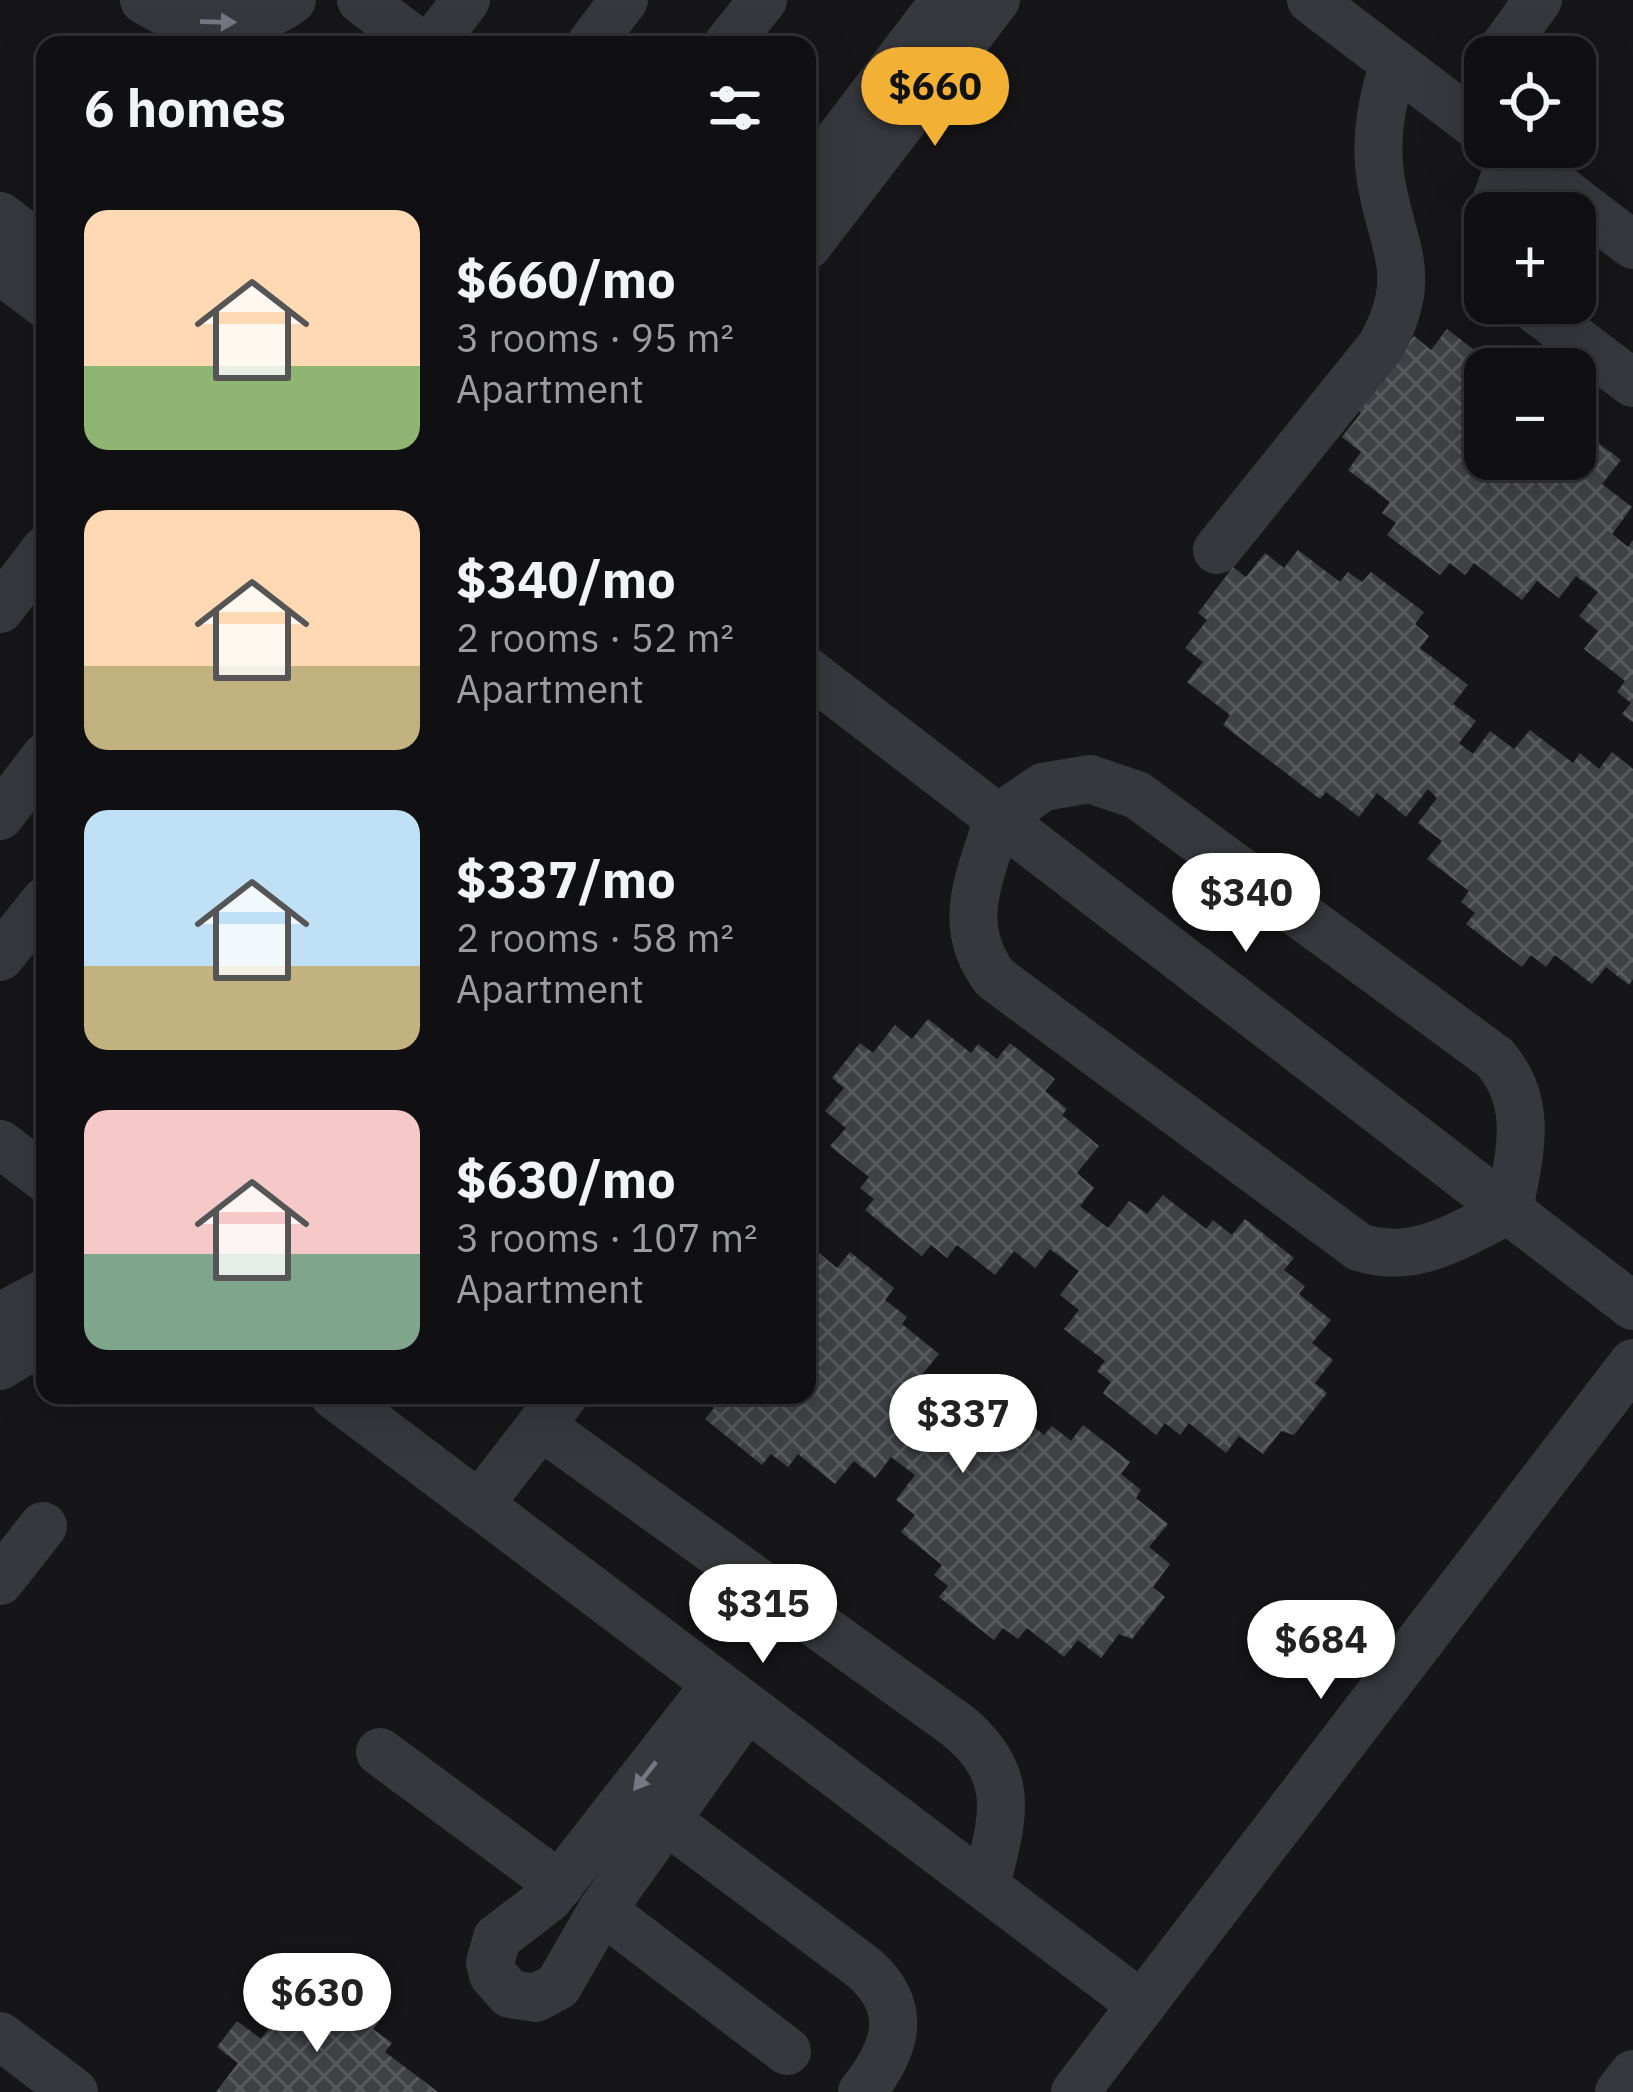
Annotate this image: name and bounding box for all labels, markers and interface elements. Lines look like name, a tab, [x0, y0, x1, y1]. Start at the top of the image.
one-way arrow	[200, 12, 238, 31]
map controls	[1464, 36, 1596, 480]
button: locate	[1464, 36, 1596, 168]
pin: $660	[864, 47, 1006, 149]
text: $660	[888, 60, 982, 111]
text: 6 homes	[84, 75, 286, 141]
icon: filters	[702, 75, 768, 141]
button: +	[1464, 192, 1596, 324]
text: $660/mo	[456, 246, 676, 312]
icon: home	[180, 258, 324, 402]
text: 3 rooms · 95 m²	[456, 312, 734, 363]
button: −	[1464, 348, 1596, 480]
text: Apartment	[456, 363, 644, 414]
text: $340/mo	[456, 546, 676, 612]
icon: home	[180, 558, 324, 702]
text: 2 rooms · 52 m²	[456, 612, 734, 663]
text: Apartment	[456, 663, 644, 714]
text: $337/mo	[456, 846, 676, 912]
pin: $340	[1175, 853, 1317, 955]
icon: home	[180, 858, 324, 1002]
text: $340	[1199, 866, 1293, 917]
text: 2 rooms · 58 m²	[456, 912, 734, 963]
text: Apartment	[456, 963, 644, 1014]
text: $630/mo	[456, 1146, 676, 1212]
icon: home	[180, 1158, 324, 1302]
text: 3 rooms · 107 m²	[456, 1212, 758, 1263]
text: Apartment	[456, 1263, 644, 1314]
pin: $337	[892, 1374, 1034, 1476]
text: $337	[916, 1387, 1010, 1438]
pin: $315	[692, 1564, 834, 1666]
text: $315	[716, 1577, 810, 1628]
pin: $684	[1250, 1600, 1392, 1702]
text: $684	[1274, 1613, 1368, 1664]
one-way arrow	[633, 1760, 658, 1792]
pin: $630	[246, 1953, 388, 2055]
text: $630	[270, 1966, 364, 2017]

